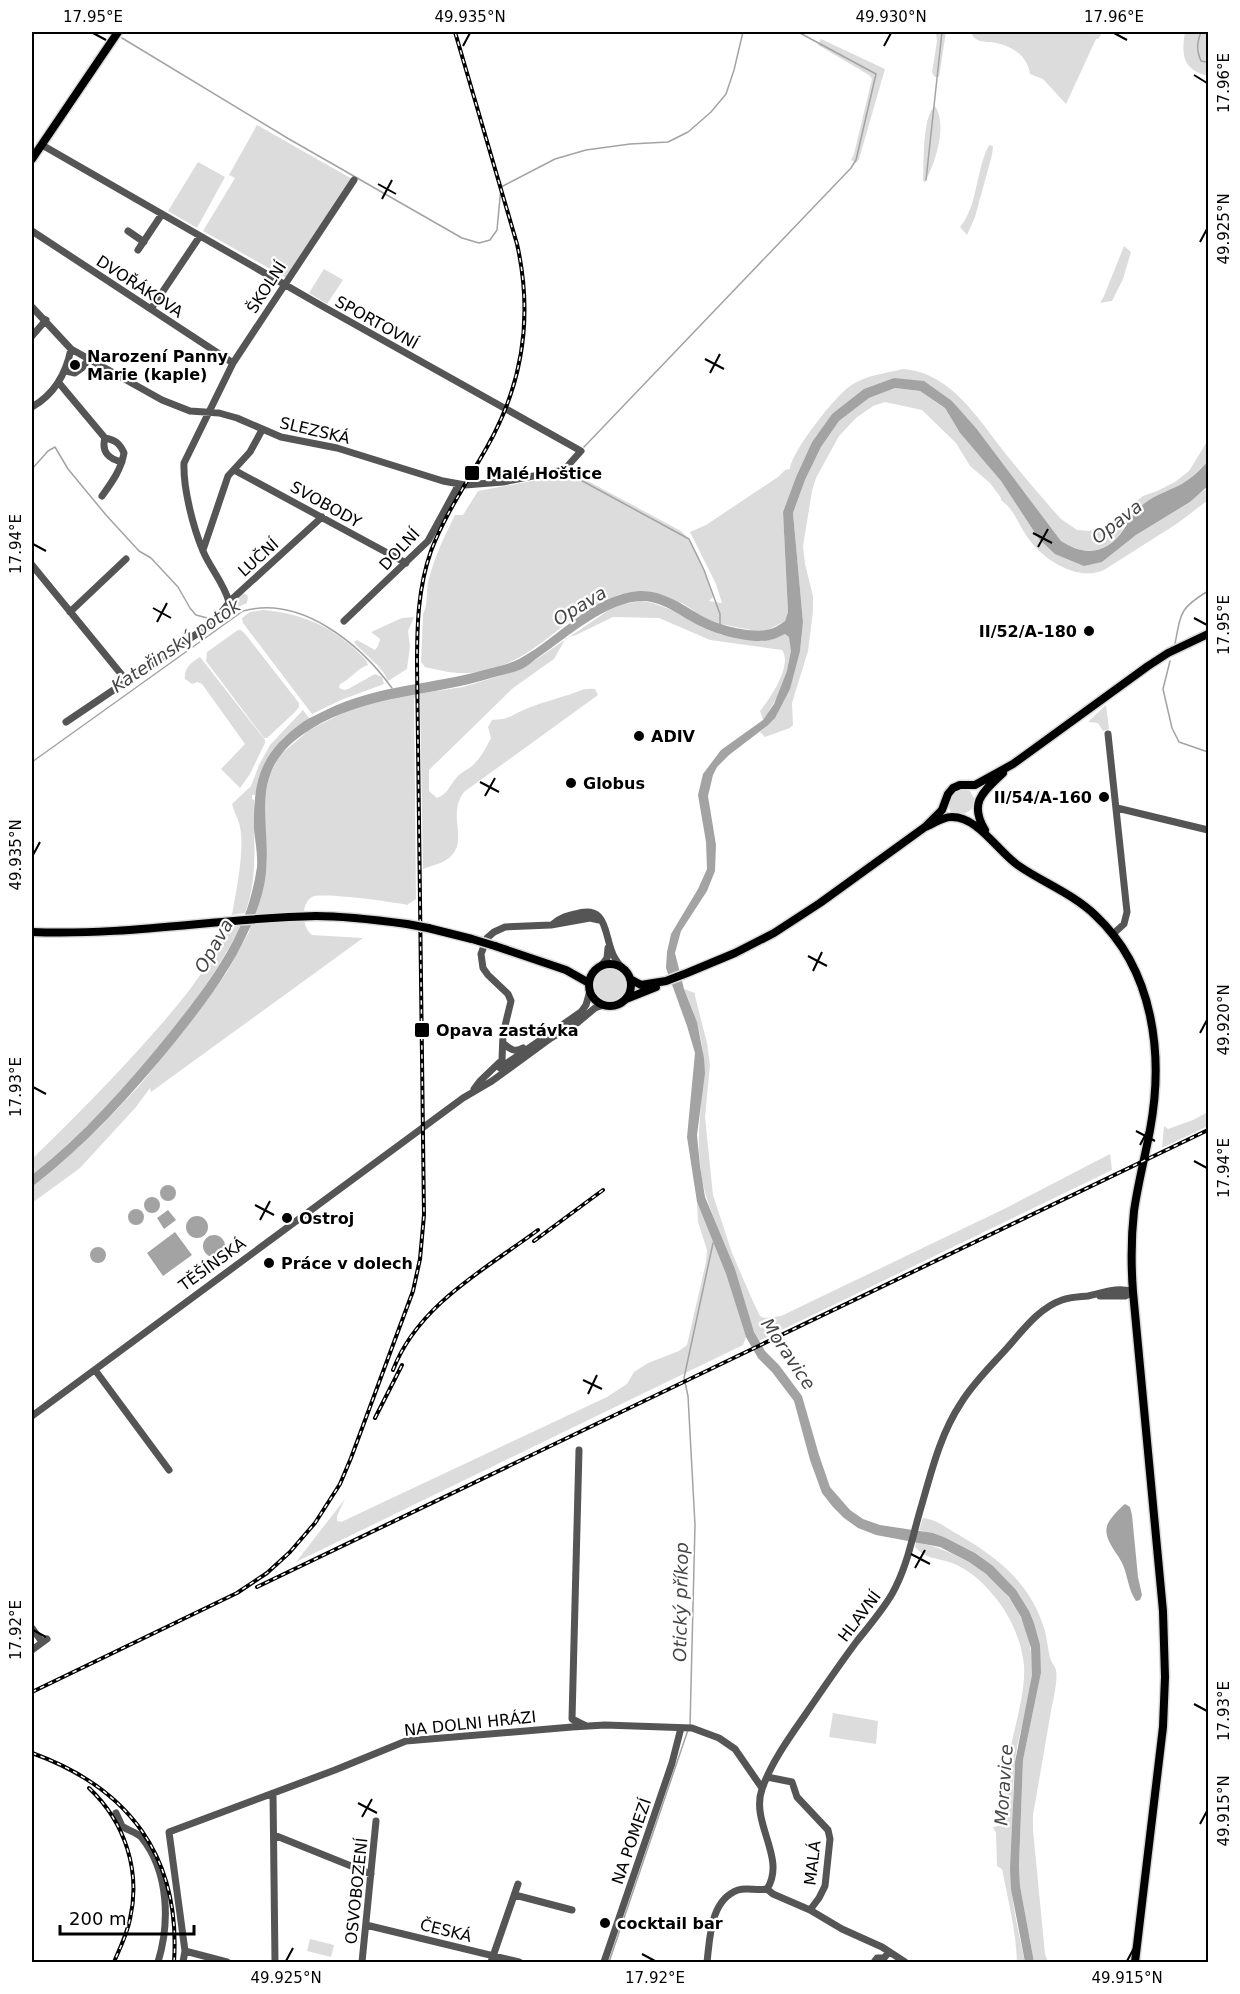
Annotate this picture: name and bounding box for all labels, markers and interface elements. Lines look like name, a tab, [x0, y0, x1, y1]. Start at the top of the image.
text: 17.95°E	[63, 8, 123, 26]
text: 49.935°N	[434, 8, 506, 26]
text: 49.930°N	[855, 8, 927, 26]
text: 17.96°E	[1084, 8, 1144, 26]
text: 17.96°E	[1215, 53, 1233, 113]
text: 49.925°N	[1215, 193, 1233, 265]
street label: DVOŘÁKOVA	[93, 251, 187, 322]
street label: ŠKOLNÍ	[243, 258, 290, 317]
street label: SPORTOVNÍ	[332, 292, 422, 353]
place label: Narození Panny Marie (kaple)	[87, 347, 229, 384]
marker: Narození Panny Marie (kaple)	[68, 358, 82, 372]
street label: SLEZSKÁ	[278, 413, 352, 448]
marker: Malé Hoštice	[463, 464, 481, 482]
place label: Malé Hoštice	[486, 464, 602, 483]
street label: SVOBODY	[287, 477, 365, 532]
water label: Opava	[1087, 495, 1146, 548]
text: 17.94°E	[7, 514, 25, 574]
street label: DOLNÍ	[375, 524, 424, 574]
street label: LUČNÍ	[234, 534, 283, 580]
water label: Opava	[549, 582, 610, 630]
water label: Kateřinský potok	[107, 594, 246, 697]
text: 17.95°E	[1215, 595, 1233, 655]
place label: II/52/A-180	[979, 622, 1077, 641]
marker: II/52/A-180	[1082, 624, 1096, 638]
place label: ADIV	[651, 727, 696, 746]
marker: ADIV	[632, 729, 646, 743]
place label: Globus	[583, 774, 645, 793]
marker: Globus	[564, 776, 578, 790]
place label: II/54/A-160	[994, 788, 1092, 807]
marker: II/54/A-160	[1097, 790, 1111, 804]
text: 49.935°N	[7, 819, 25, 891]
water label: Opava	[190, 915, 237, 976]
text: 49.920°N	[1215, 984, 1233, 1056]
marker: Opava zastávka	[413, 1021, 431, 1039]
place label: Opava zastávka	[436, 1021, 579, 1040]
text: 17.93°E	[7, 1057, 25, 1117]
text: 17.94°E	[1215, 1138, 1233, 1198]
place label: Ostroj	[299, 1209, 354, 1228]
marker: Ostroj	[280, 1211, 294, 1225]
street label: TĚŠÍNSKÁ	[174, 1234, 249, 1296]
place label: Práce v dolech	[281, 1254, 413, 1273]
marker: Práce v dolech	[262, 1256, 276, 1270]
water label: Moravice	[757, 1314, 820, 1393]
water label: Otický příkop	[669, 1542, 692, 1662]
street label: HLAVNÍ	[834, 1587, 885, 1646]
text: 17.92°E	[7, 1600, 25, 1660]
text: 17.93°E	[1215, 1681, 1233, 1741]
street label: NA DOLNI HRÁZI	[403, 1707, 537, 1740]
water label: Moravice	[990, 1744, 1017, 1826]
text: 49.915°N	[1215, 1775, 1233, 1847]
street label: NA POMEZÍ	[608, 1795, 655, 1887]
street label: OSVOBOZENÍ	[341, 1837, 372, 1945]
street label: MALÁ	[800, 1840, 825, 1887]
scale bar	[60, 1898, 194, 1936]
text: 200 m	[69, 1908, 127, 1929]
place label: cocktail bar	[617, 1914, 723, 1933]
street label: ČESKÁ	[418, 1915, 474, 1946]
marker: cocktail bar	[598, 1916, 612, 1930]
text: 49.925°N	[250, 1969, 322, 1987]
text: 17.92°E	[625, 1969, 685, 1987]
text: 49.915°N	[1091, 1969, 1163, 1987]

